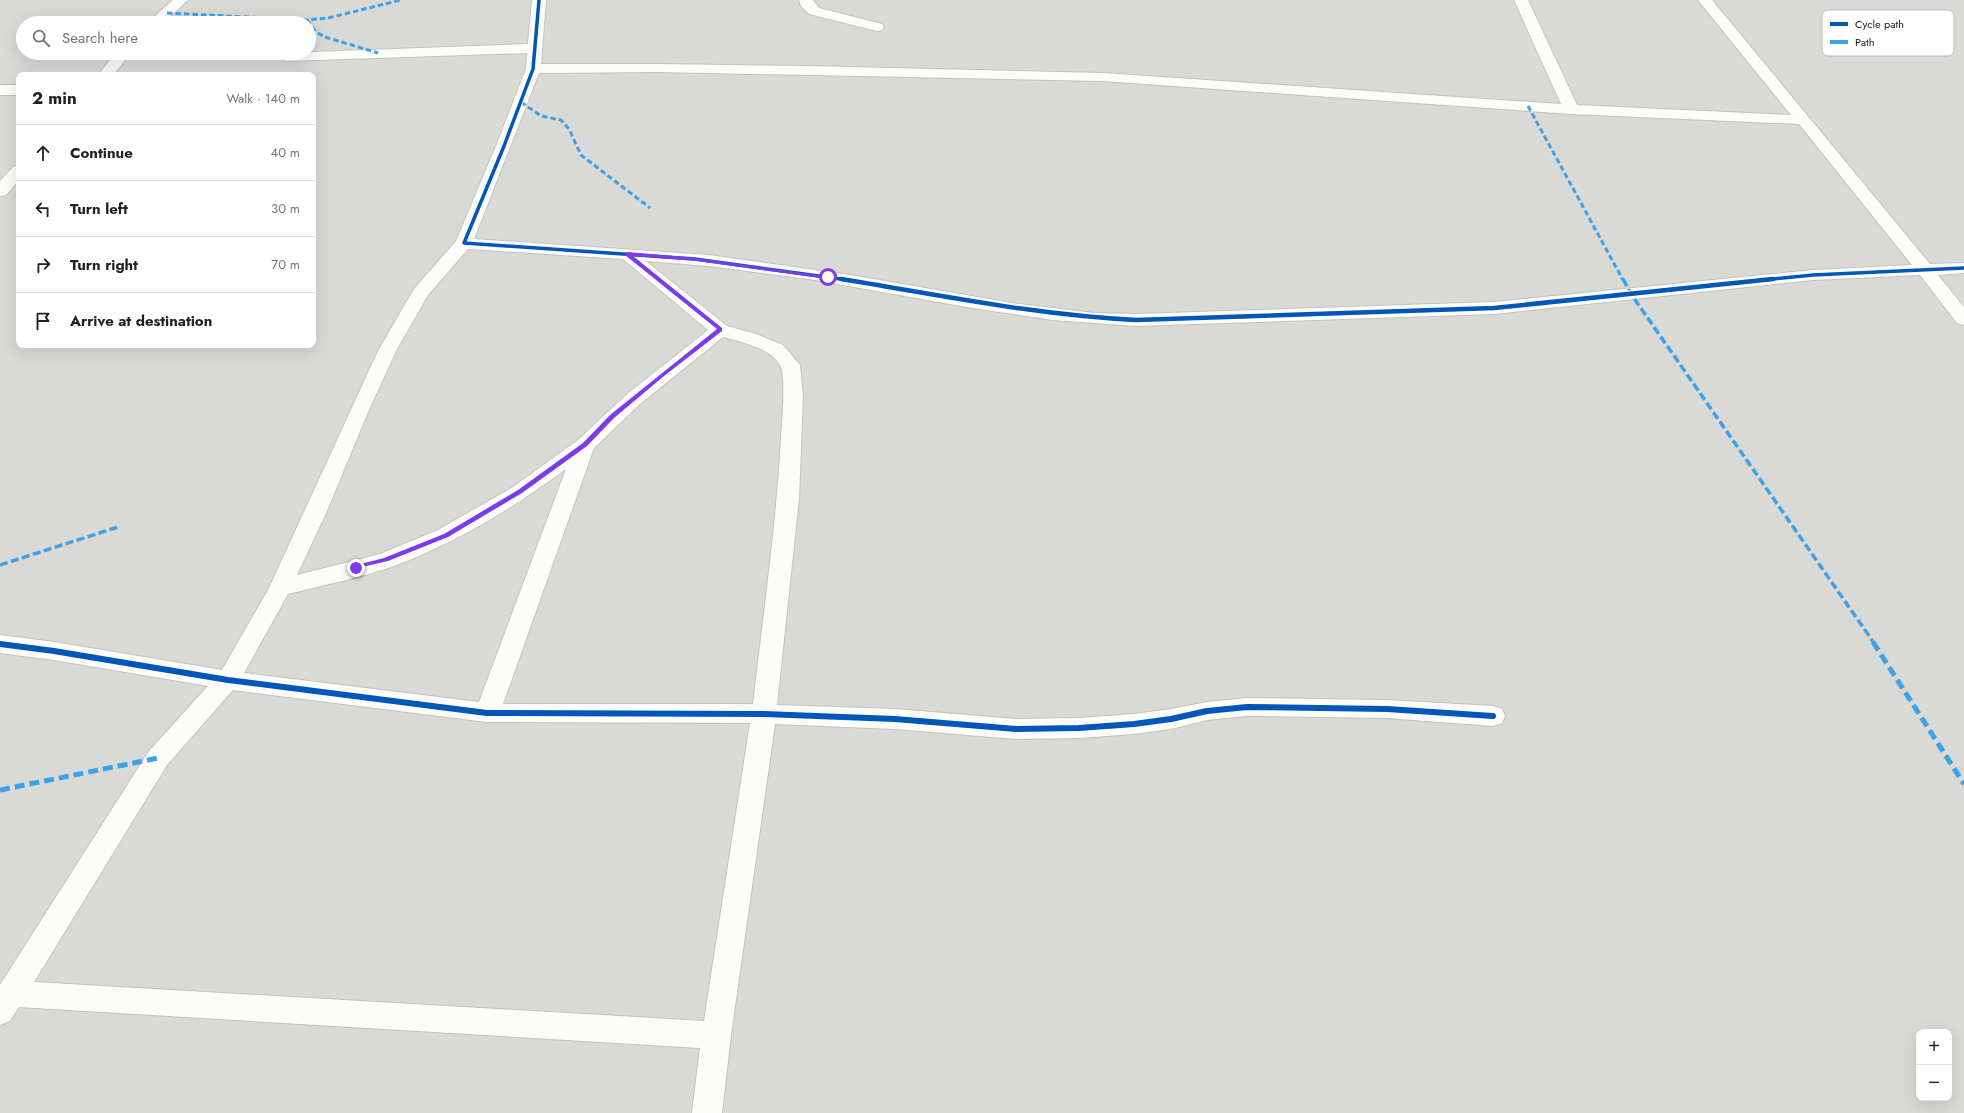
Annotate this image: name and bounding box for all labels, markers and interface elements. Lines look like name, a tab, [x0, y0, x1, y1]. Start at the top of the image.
legend	[1822, 10, 1954, 56]
search box	[16, 16, 316, 60]
text: Cycle path	[1855, 16, 1904, 32]
icon: search	[30, 27, 52, 49]
text: Search here	[62, 27, 138, 49]
text: Path	[1855, 34, 1874, 50]
text: 2 min	[32, 86, 77, 110]
text: Walk · 140 m	[226, 89, 300, 108]
icon: ahead	[32, 142, 54, 164]
text: Continue	[70, 142, 133, 164]
text: 40 m	[271, 143, 300, 162]
icon: left	[32, 198, 54, 220]
text: Turn left	[70, 198, 128, 220]
text: 30 m	[271, 199, 300, 218]
icon: right	[32, 254, 54, 276]
text: Turn right	[70, 254, 138, 276]
text: 70 m	[271, 255, 300, 274]
route start	[819, 268, 837, 286]
icon: arrive	[32, 310, 54, 332]
text: Arrive at destination	[70, 310, 212, 332]
route end	[347, 559, 365, 577]
map controls	[1916, 1029, 1952, 1101]
button: +	[1916, 1029, 1952, 1065]
button: −	[1916, 1065, 1952, 1101]

